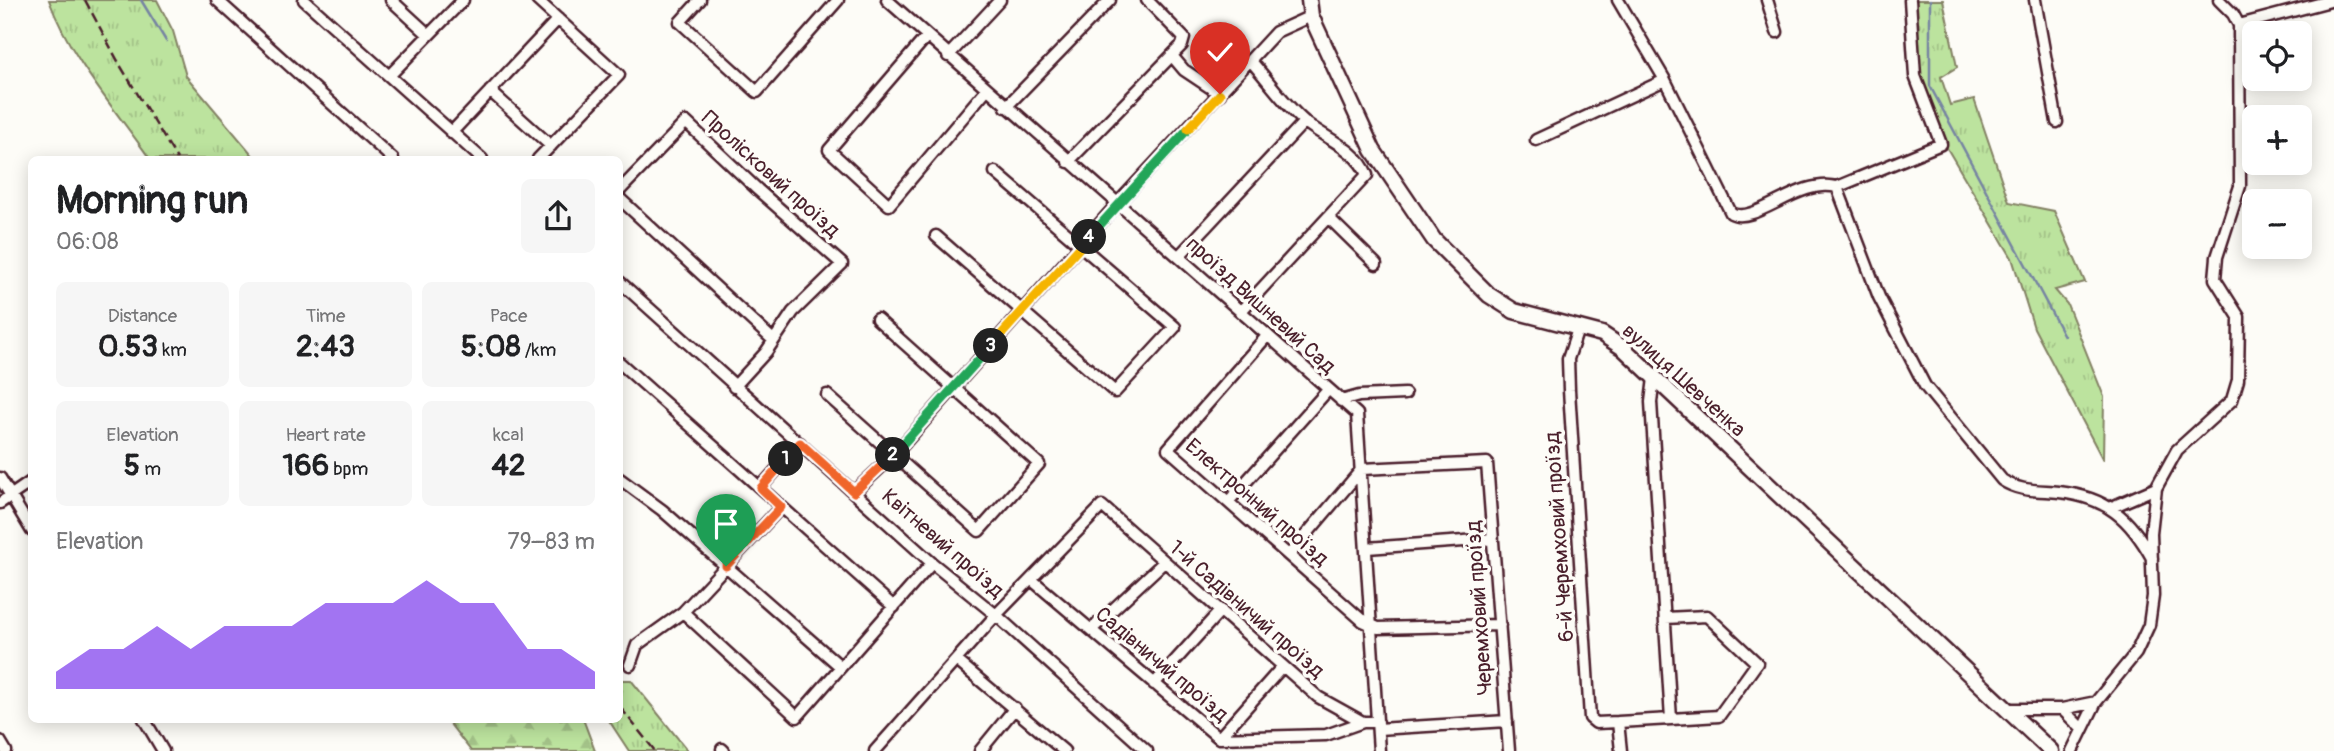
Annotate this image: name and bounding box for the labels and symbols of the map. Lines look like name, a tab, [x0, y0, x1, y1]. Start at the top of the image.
pin	[1190, 22, 1250, 94]
street label: Пролісковий проїзд	[696, 105, 846, 244]
pin: 4	[1072, 219, 1106, 254]
street label: проїзд Вишневий Сад	[1180, 231, 1342, 380]
street label: вулиця Шевченка	[1616, 318, 1751, 443]
pin: 3	[974, 328, 1009, 364]
street label: 6-й Черемховий проїзд	[1539, 431, 1580, 643]
street label: Електронний проїзд	[1179, 433, 1334, 572]
pin: 2	[876, 438, 910, 472]
pin: 1	[768, 442, 804, 476]
street label: Квітневий проїзд	[876, 483, 1010, 604]
pin	[696, 494, 756, 566]
street label: Черемховий проїзд	[1460, 519, 1499, 696]
street label: 1-й Садівничий проїзд	[1163, 534, 1330, 685]
street label: Садівничий проїзд	[1090, 601, 1234, 728]

